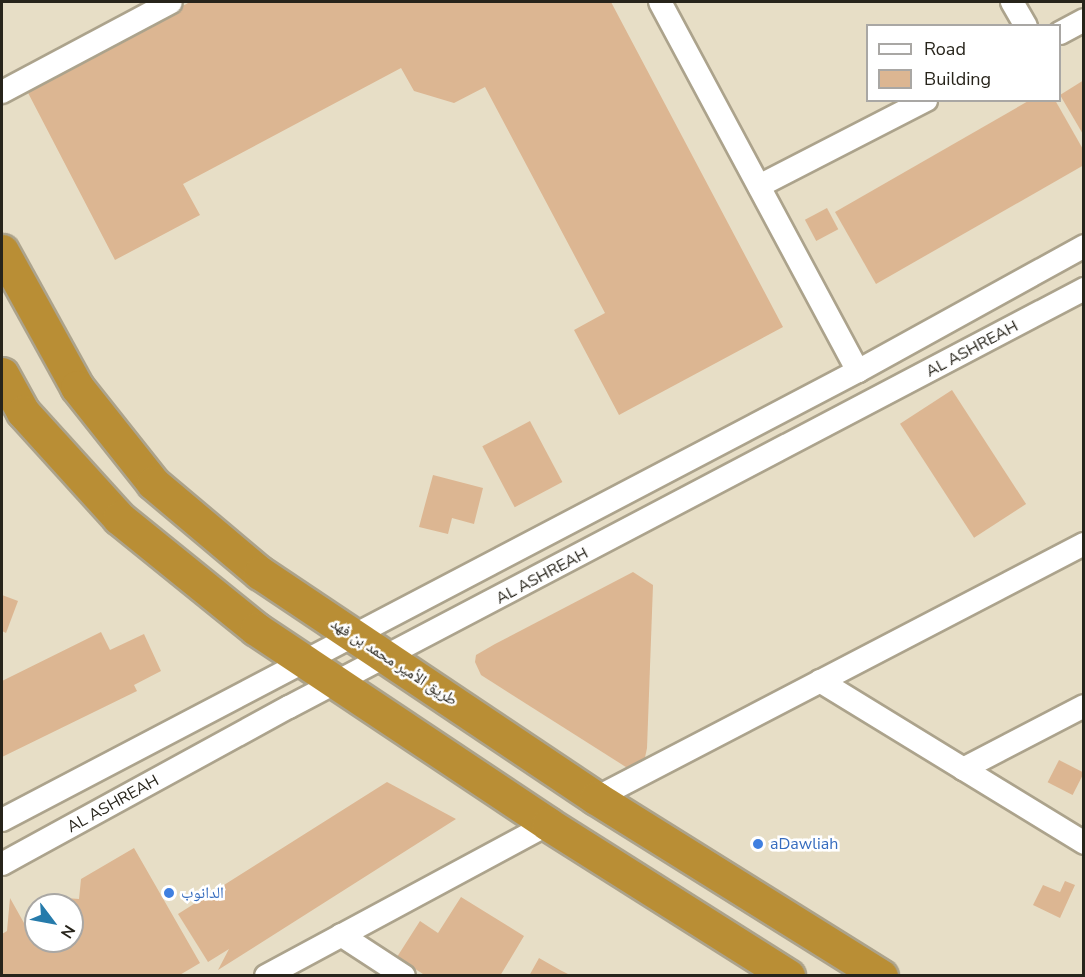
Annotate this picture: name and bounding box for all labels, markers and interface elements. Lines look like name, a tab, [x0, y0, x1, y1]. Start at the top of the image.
legend	[866, 24, 1061, 102]
text: Road	[924, 37, 966, 61]
text: Building	[924, 67, 991, 91]
street label: AL ASHREAH	[923, 317, 1021, 381]
street label: AL ASHREAH	[493, 544, 591, 608]
street label: طريق الأمير محمد بن فهد	[327, 614, 461, 710]
street label: AL ASHREAH	[64, 771, 162, 837]
place label: aDawliah	[770, 834, 838, 854]
marker: aDawliah	[751, 837, 765, 851]
place label: الدانوب	[181, 883, 224, 903]
marker: الدانوب	[162, 886, 176, 900]
north arrow	[24, 893, 84, 953]
text: N	[55, 921, 80, 942]

